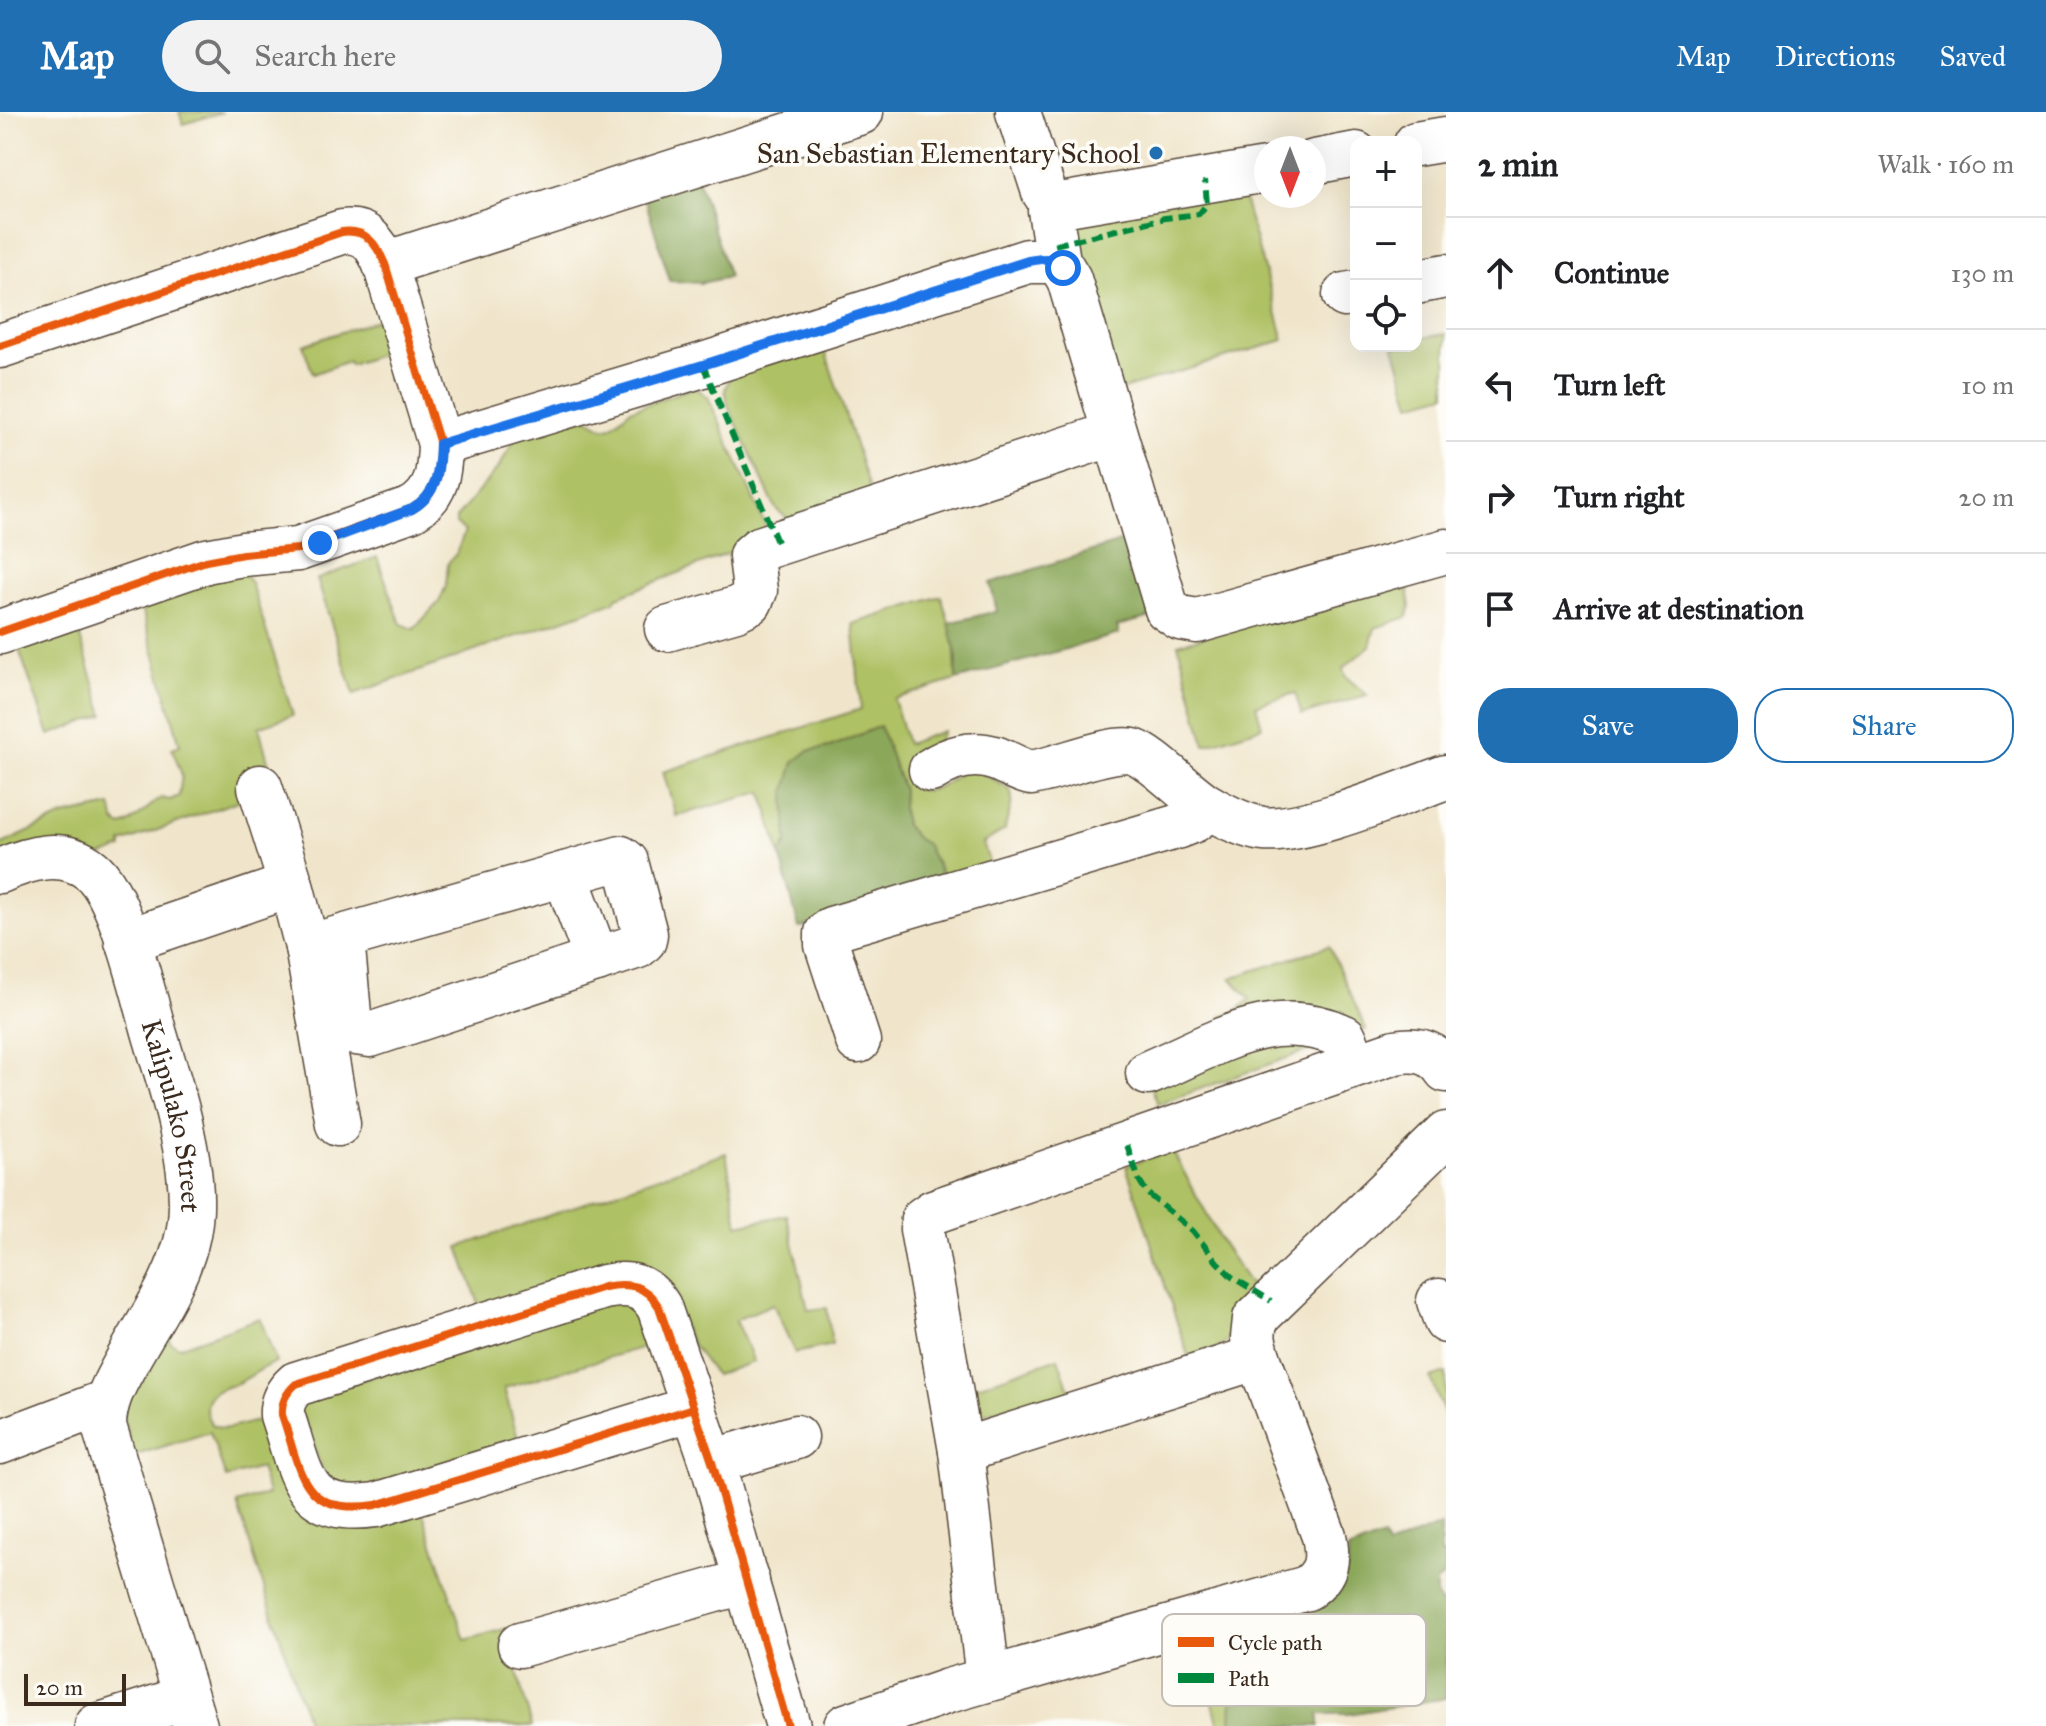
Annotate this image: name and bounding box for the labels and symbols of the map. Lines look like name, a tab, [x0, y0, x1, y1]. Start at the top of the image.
place label: San Sebastian Elementary School	[757, 136, 1140, 171]
north arrow	[1254, 136, 1326, 208]
marker: San Sebastian Elementary School	[1147, 144, 1165, 162]
route start	[1045, 250, 1081, 286]
route end	[302, 525, 338, 561]
street label: Kalipulako Street	[133, 1015, 208, 1213]
legend	[1162, 1614, 1426, 1706]
text: Cycle path	[1228, 1629, 1323, 1656]
text: Path	[1228, 1665, 1270, 1692]
scale bar	[24, 1670, 126, 1706]

